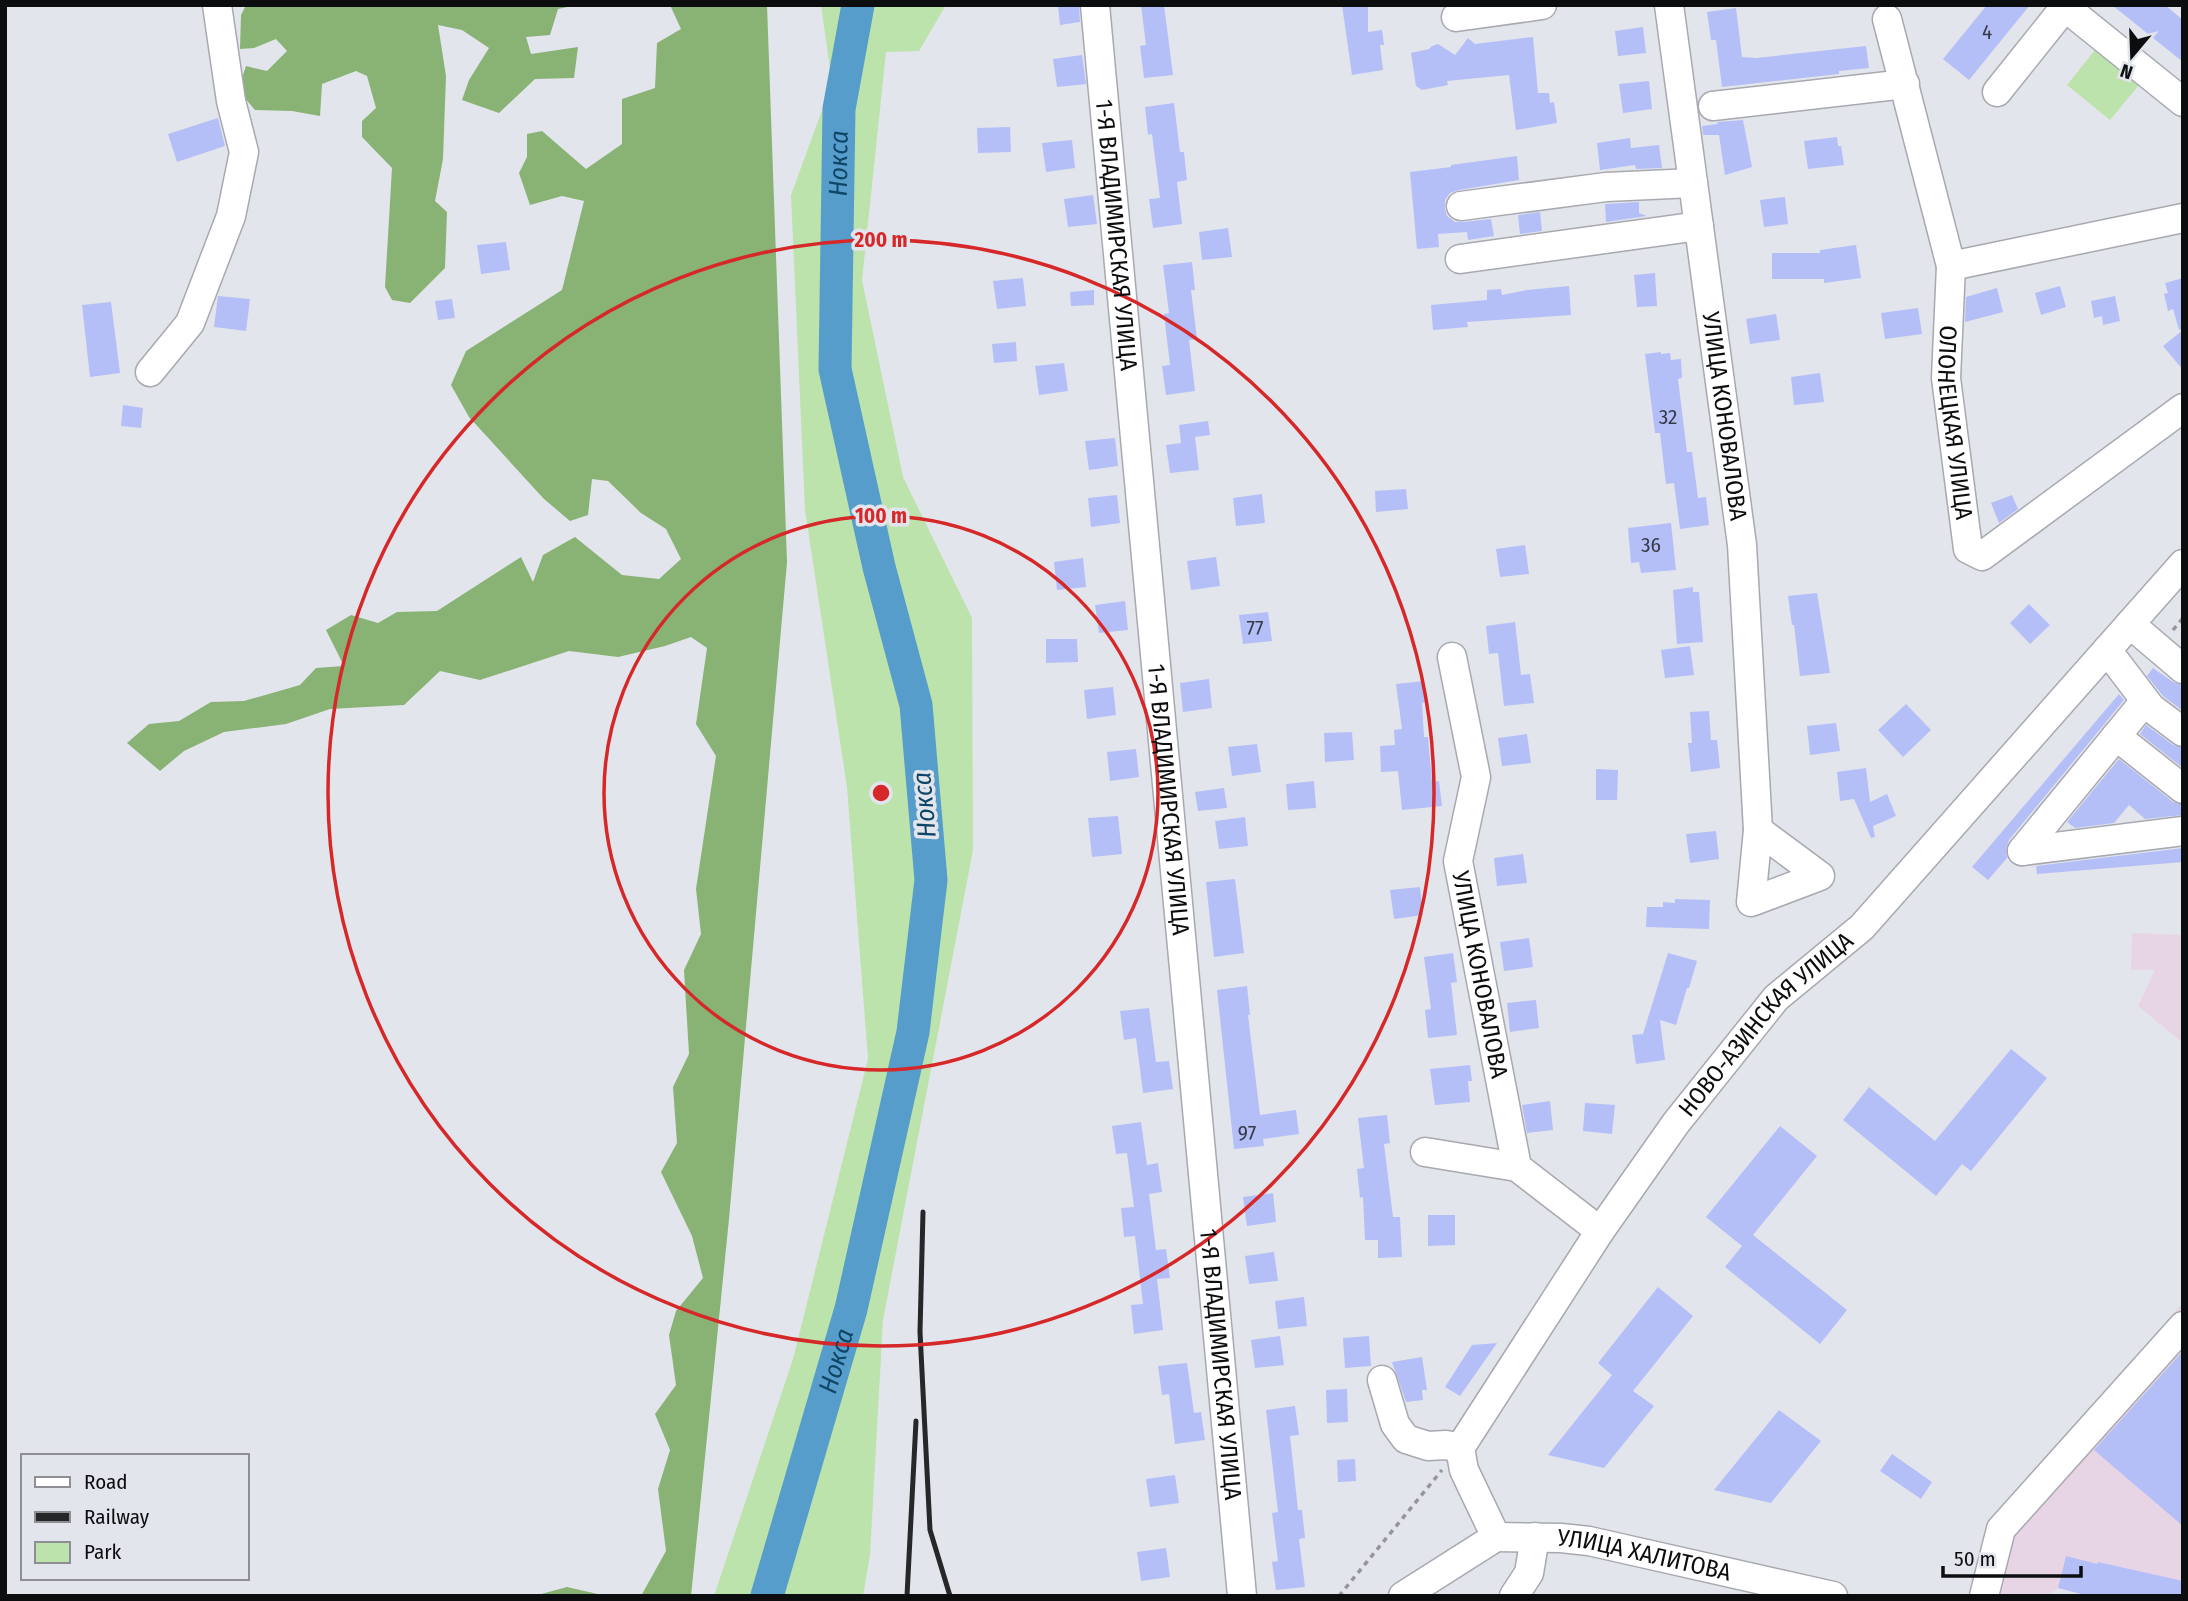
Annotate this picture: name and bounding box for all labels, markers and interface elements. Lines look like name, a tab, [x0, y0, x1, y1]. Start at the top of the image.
house number: 4	[1982, 19, 1992, 45]
north arrow	[2097, 21, 2167, 91]
text: N	[2117, 59, 2136, 84]
street label: 1-Я ВЛАДИМИРСКАЯ УЛИЦА	[1090, 98, 1143, 372]
water label: Нокса	[823, 130, 855, 196]
text: 200 m	[853, 227, 908, 253]
street label: УЛИЦА КОНОВАЛОВА	[1697, 309, 1753, 523]
street label: ОЛОНЕЦКАЯ УЛИЦА	[1932, 325, 1978, 522]
house number: 32	[1659, 404, 1677, 430]
text: 100 m	[855, 503, 907, 529]
house number: 36	[1641, 532, 1661, 558]
house number: 77	[1246, 615, 1264, 641]
street label: 1-Я ВЛАДИМИРСКАЯ УЛИЦА	[1142, 663, 1195, 937]
water label: Нокса	[906, 771, 943, 839]
centre of rings	[869, 781, 893, 805]
street label: УЛИЦА КОНОВАЛОВА	[1446, 868, 1514, 1081]
street label: НОВО-АЗИНСКАЯ УЛИЦА	[1673, 926, 1859, 1122]
house number: 97	[1238, 1120, 1256, 1146]
street label: 1-Я ВЛАДИМИРСКАЯ УЛИЦА	[1194, 1227, 1247, 1501]
water label: Нокса	[812, 1325, 860, 1397]
legend	[21, 1454, 248, 1580]
text: Road	[84, 1469, 128, 1495]
text: Railway	[84, 1504, 150, 1530]
street label: УЛИЦА ХАЛИТОВА	[1555, 1524, 1734, 1587]
scale bar	[1943, 1534, 2081, 1578]
text: Park	[84, 1539, 122, 1565]
text: 50 m	[1954, 1546, 1996, 1572]

